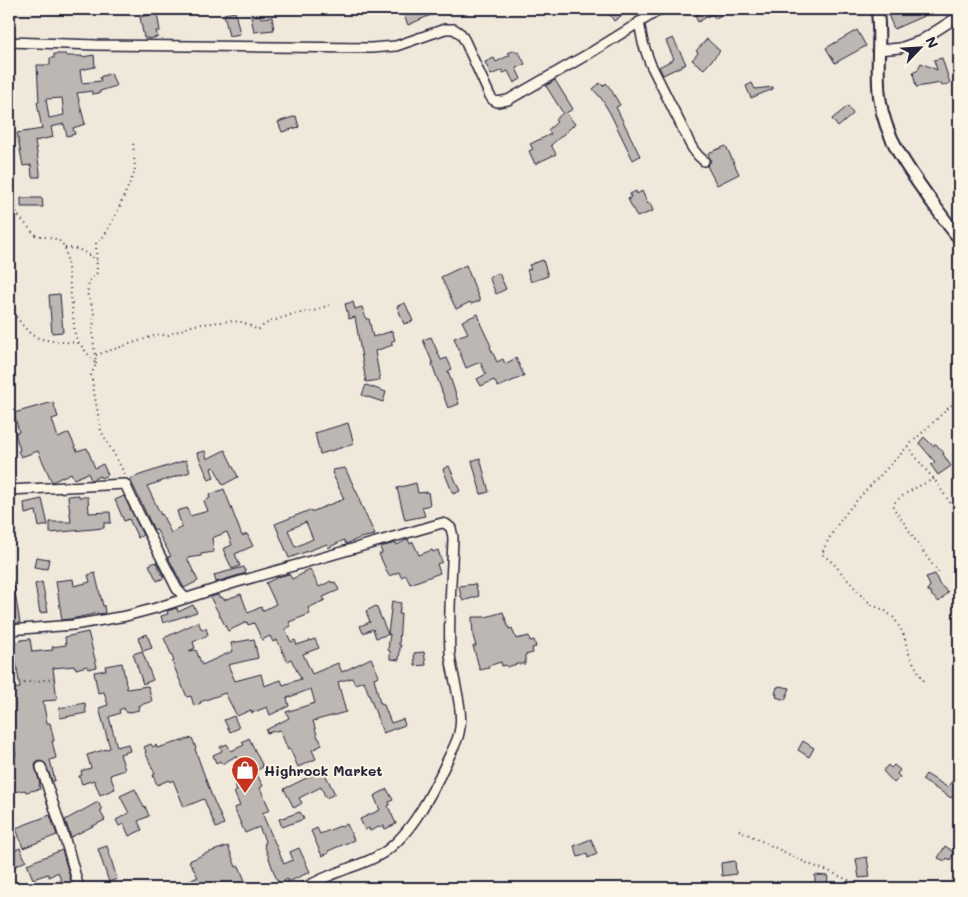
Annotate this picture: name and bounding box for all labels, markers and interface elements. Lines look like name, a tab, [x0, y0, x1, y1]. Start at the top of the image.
north arrow	[896, 22, 946, 72]
text: N	[921, 33, 943, 51]
shop icon: Highrock Market	[230, 755, 260, 794]
place label: Highrock Market	[264, 761, 383, 780]

